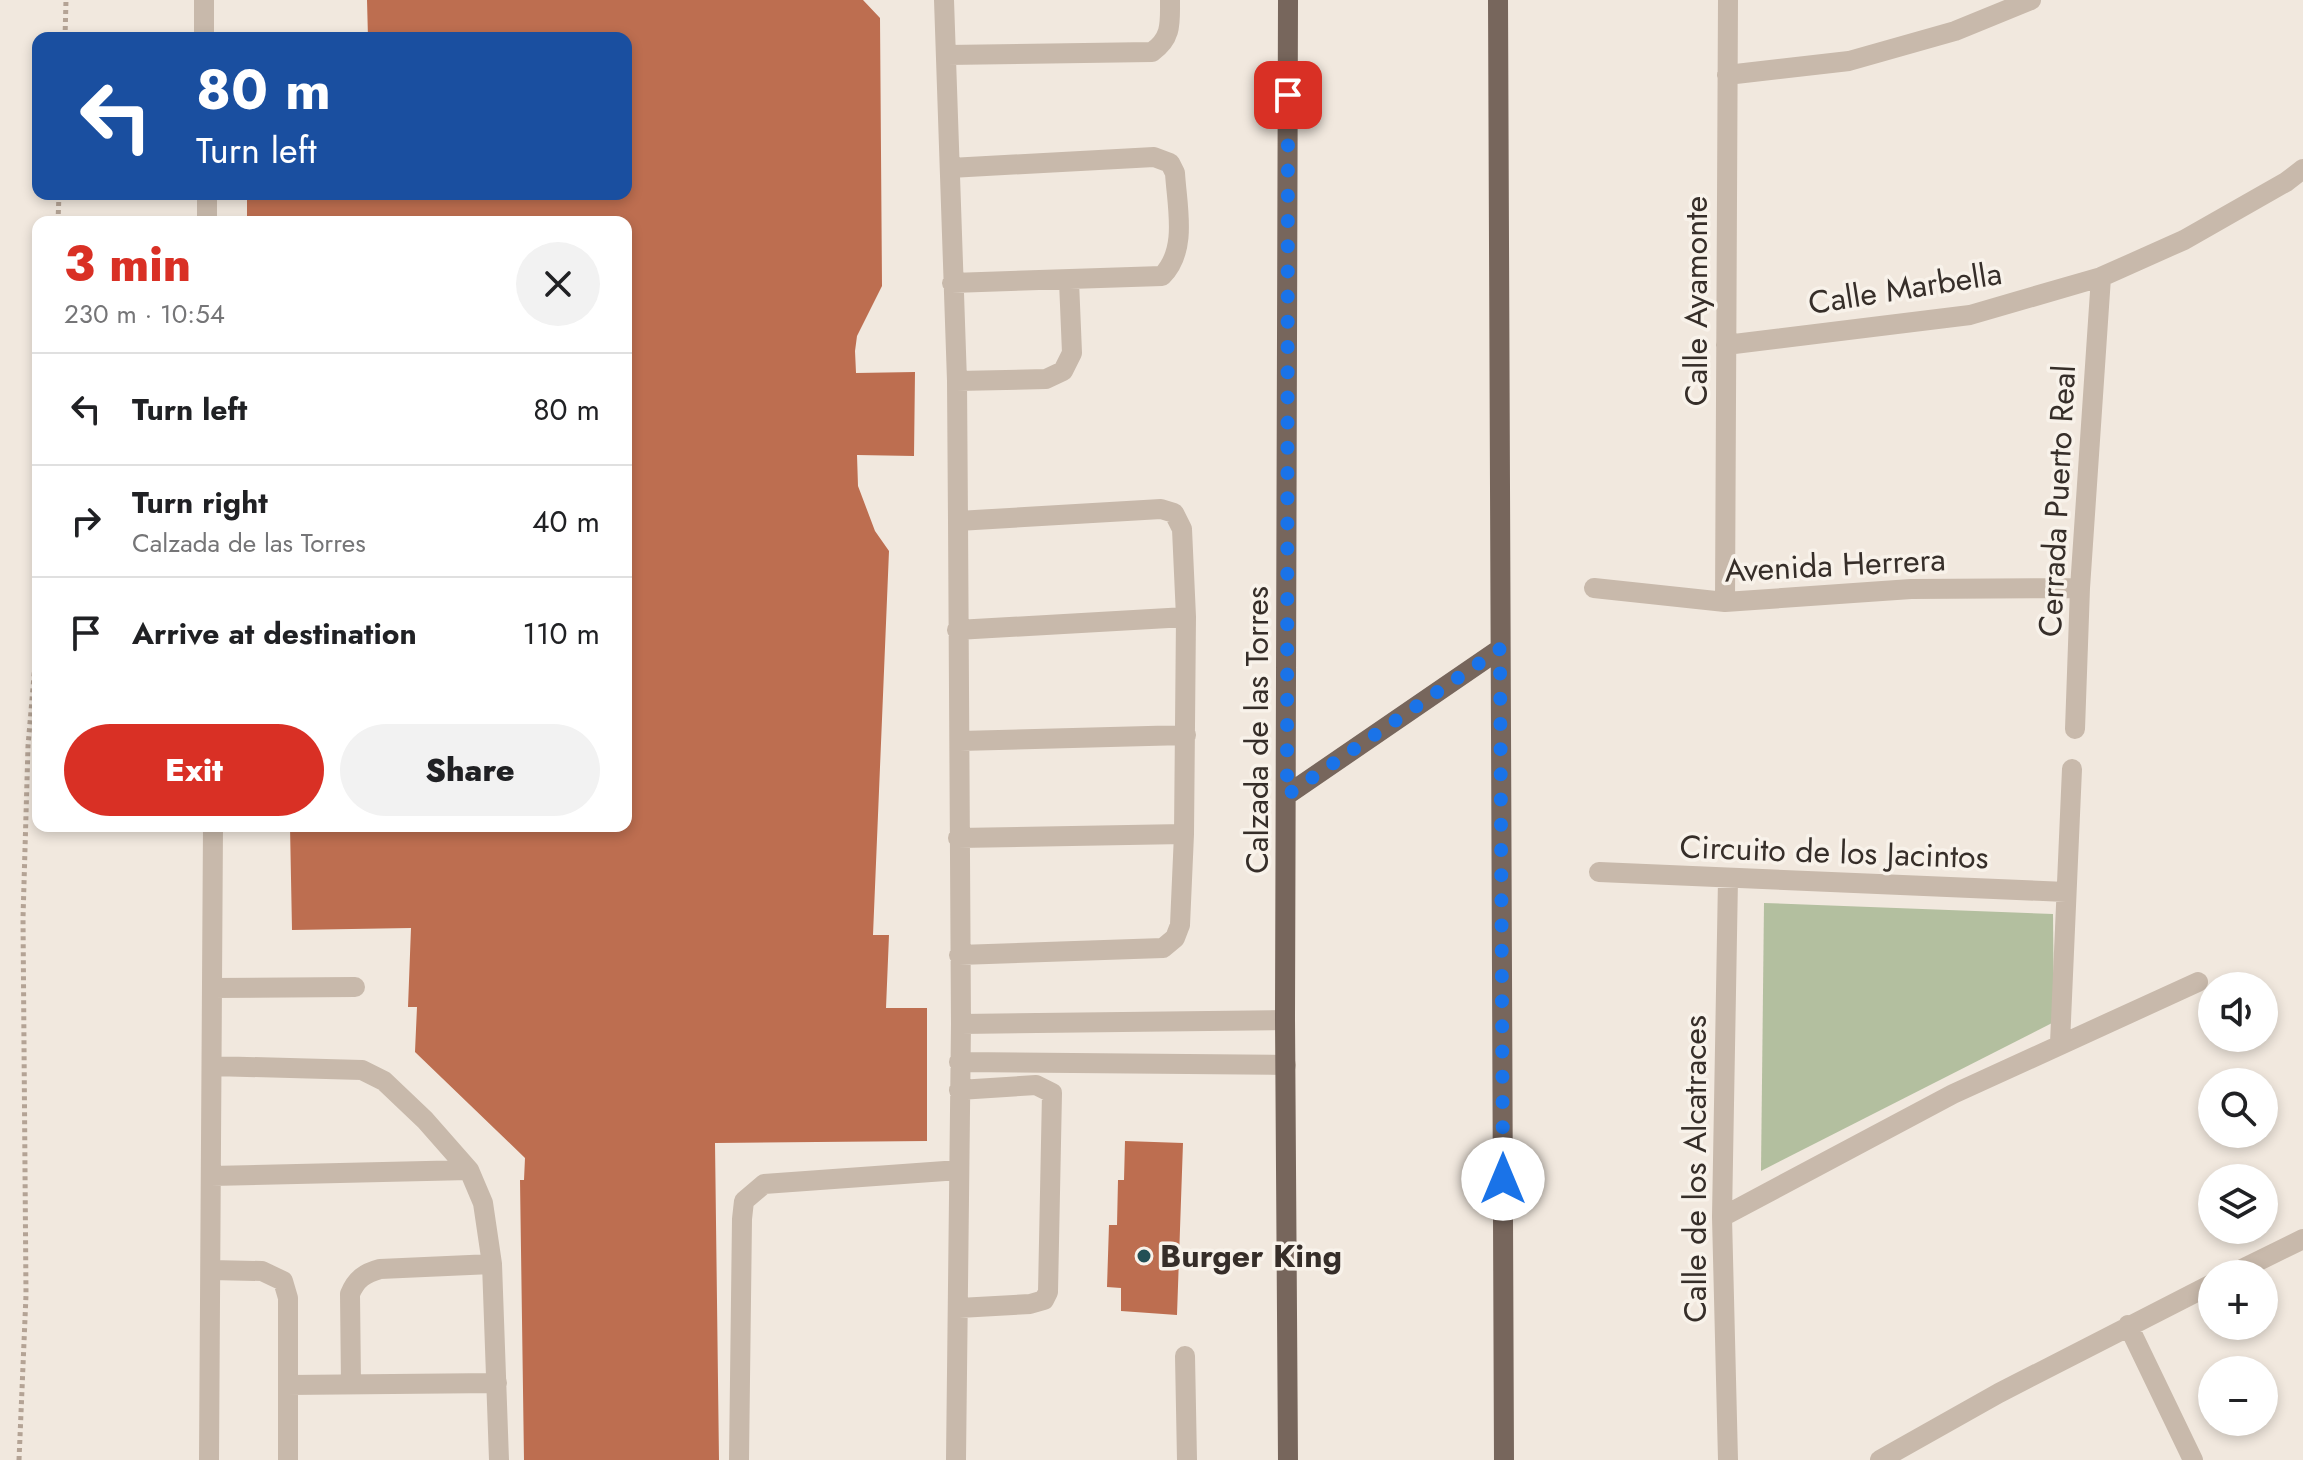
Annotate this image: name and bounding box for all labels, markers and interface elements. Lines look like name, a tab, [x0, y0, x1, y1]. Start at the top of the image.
text: 80 m	[196, 49, 331, 130]
pin	[1254, 61, 1322, 129]
icon: left	[64, 64, 168, 168]
icon: arrive	[1266, 73, 1310, 117]
text: Turn left	[196, 124, 317, 176]
street label: Calle Ayamonte	[1673, 196, 1719, 406]
text: 3 min	[64, 230, 191, 299]
button: close	[516, 242, 600, 326]
street label: Calle Marbella	[1805, 250, 2005, 326]
text: 230 m · 10:54	[64, 295, 225, 333]
street label: Cerrada Puerto Real	[2027, 364, 2087, 638]
icon: left	[64, 387, 108, 431]
text: Turn left	[132, 388, 247, 431]
text: 80 m	[533, 388, 600, 431]
text: Turn right	[132, 481, 268, 524]
icon: right	[64, 499, 108, 543]
text: 40 m	[532, 500, 600, 543]
text: Calzada de las Torres	[132, 524, 366, 562]
street label: Avenida Herrera	[1723, 536, 1947, 594]
street label: Calzada de las Torres	[1234, 586, 1280, 874]
icon: arrive	[64, 611, 108, 655]
text: Arrive at destination	[132, 612, 417, 655]
text: 110 m	[523, 612, 600, 655]
button: Exit	[64, 724, 324, 816]
button: Share	[340, 724, 600, 816]
street label: Circuito de los Jacintos	[1679, 824, 1989, 880]
map controls	[2198, 972, 2278, 1436]
button: sound	[2198, 972, 2278, 1052]
street label: Calle de los Alcatraces	[1672, 1015, 1718, 1323]
button: search	[2198, 1068, 2278, 1148]
position arrow	[1461, 1137, 1545, 1221]
button: layers	[2198, 1164, 2278, 1244]
place label: Burger King	[1160, 1233, 1342, 1279]
marker: Burger King	[1135, 1247, 1153, 1265]
button: +	[2198, 1260, 2278, 1340]
button: −	[2198, 1356, 2278, 1436]

